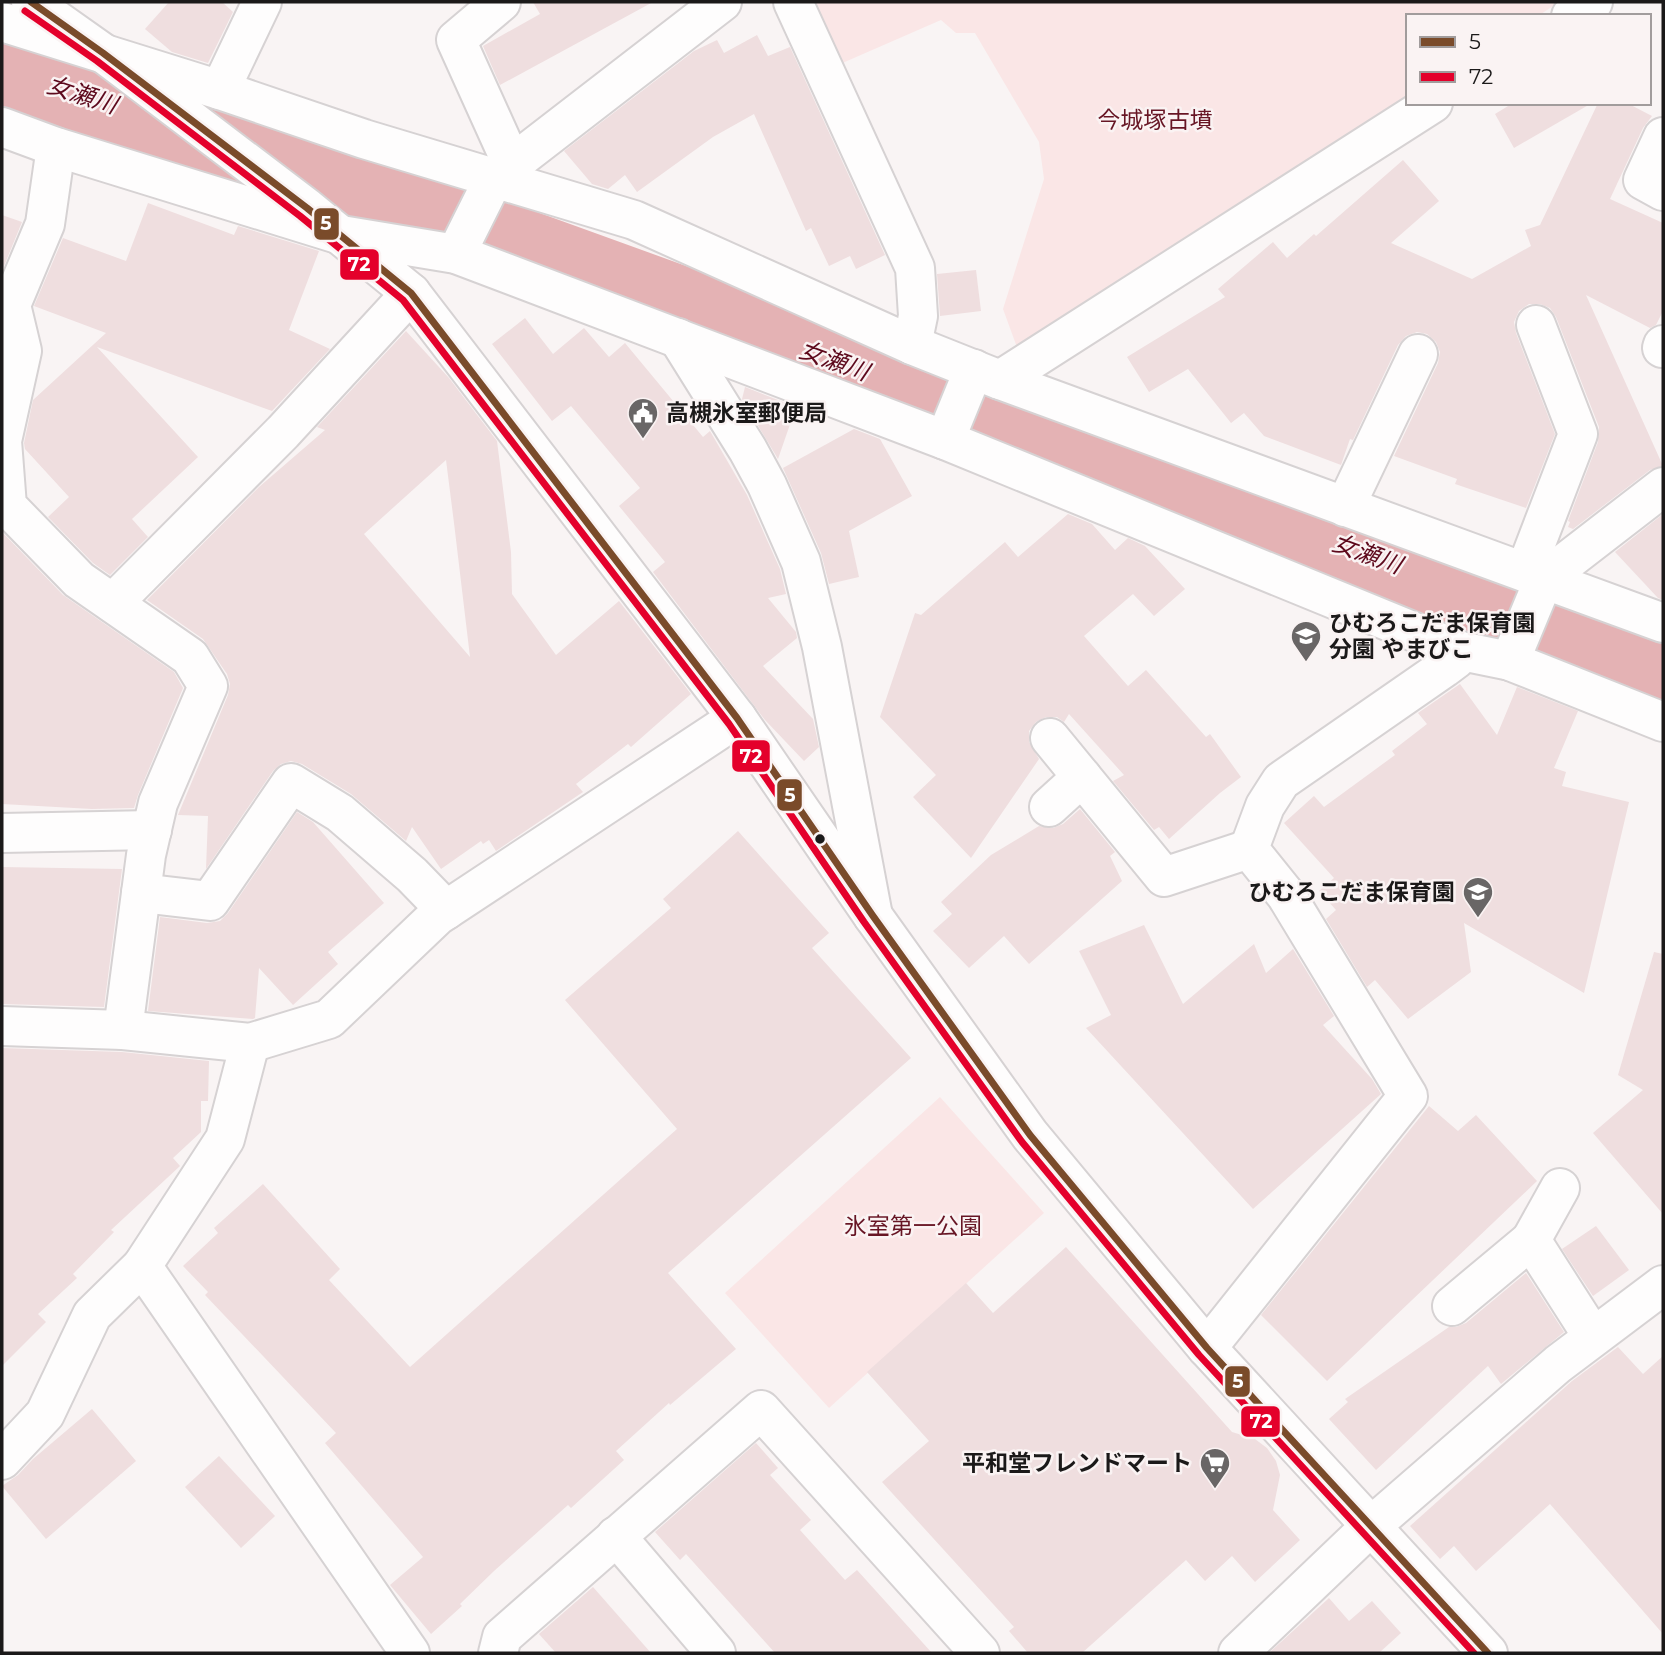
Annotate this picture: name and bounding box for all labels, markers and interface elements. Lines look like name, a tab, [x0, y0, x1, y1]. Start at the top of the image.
legend	[1406, 14, 1651, 105]
text: 5	[1469, 29, 1481, 54]
text: 72	[1469, 64, 1493, 89]
water label: 女瀬川	[43, 70, 124, 120]
park label: 今城塚古墳	[1098, 106, 1213, 134]
line badge: 5	[313, 207, 340, 241]
text: 5	[320, 212, 332, 235]
line badge: 72	[339, 248, 380, 281]
text: 72	[348, 253, 371, 276]
water label: 女瀬川	[795, 335, 876, 387]
public building icon: 高槻氷室郵便局	[626, 396, 660, 440]
place label: 高槻氷室郵便局	[666, 399, 827, 427]
water label: 女瀬川	[1328, 528, 1409, 580]
place label: ひむろこだま保育園 分園 やまびこ	[1329, 609, 1536, 663]
school or university icon: ひむろこだま保育園 分園 やまびこ	[1289, 619, 1323, 663]
line badge: 72	[731, 739, 771, 773]
text: 72	[740, 745, 763, 768]
line badge: 5	[776, 778, 803, 812]
text: 5	[784, 784, 796, 807]
unlabelled marker	[813, 832, 827, 846]
school or university icon: ひむろこだま保育園	[1461, 875, 1495, 919]
place label: ひむろこだま保育園	[1248, 878, 1455, 906]
park label: 氷室第一公園	[844, 1212, 982, 1240]
line badge: 5	[1224, 1365, 1251, 1398]
text: 5	[1232, 1370, 1244, 1393]
line badge: 72	[1240, 1405, 1281, 1438]
text: 72	[1250, 1410, 1273, 1433]
supermarket icon: 平和堂フレンドマート	[1198, 1446, 1232, 1490]
place label: 平和堂フレンドマート	[962, 1449, 1192, 1477]

